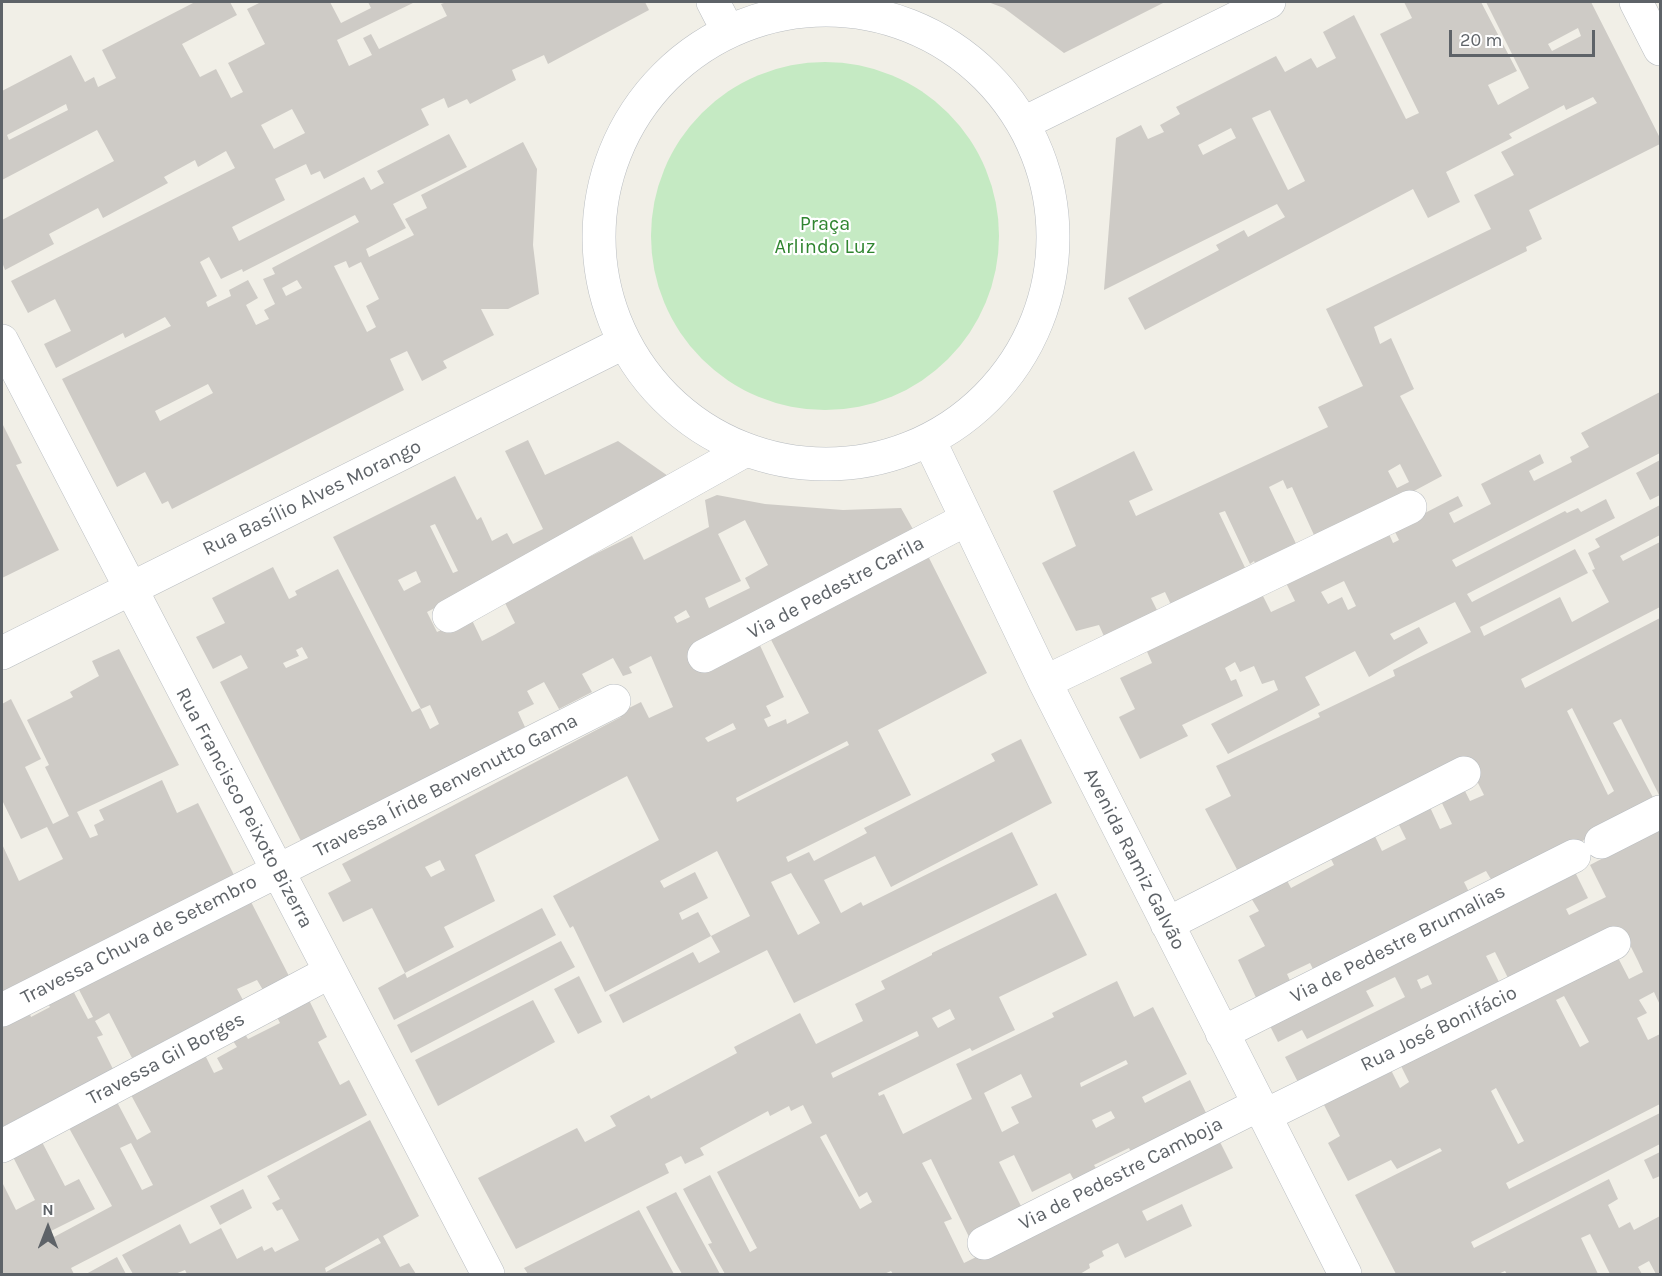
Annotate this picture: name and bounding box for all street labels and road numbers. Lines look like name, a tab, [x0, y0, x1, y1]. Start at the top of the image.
street label: Rua Basílio Alves Morango	[199, 435, 425, 561]
street label: Via de Pedestre Carila	[744, 531, 928, 645]
street label: Rua Francisco Peixoto Bizerra	[170, 684, 318, 932]
street label: Travessa Íride Benvenutto Gama	[310, 709, 582, 863]
street label: Avenida Ramiz Galvão	[1078, 764, 1190, 954]
street label: Travessa Chuva de Setembro	[17, 870, 261, 1010]
street label: Via de Pedestre Brumalias	[1286, 879, 1510, 1009]
street label: Rua José Bonifácio	[1357, 981, 1521, 1077]
street label: Travessa Gil Borges	[83, 1007, 249, 1111]
street label: Via de Pedestre Camboja	[1015, 1112, 1227, 1236]

